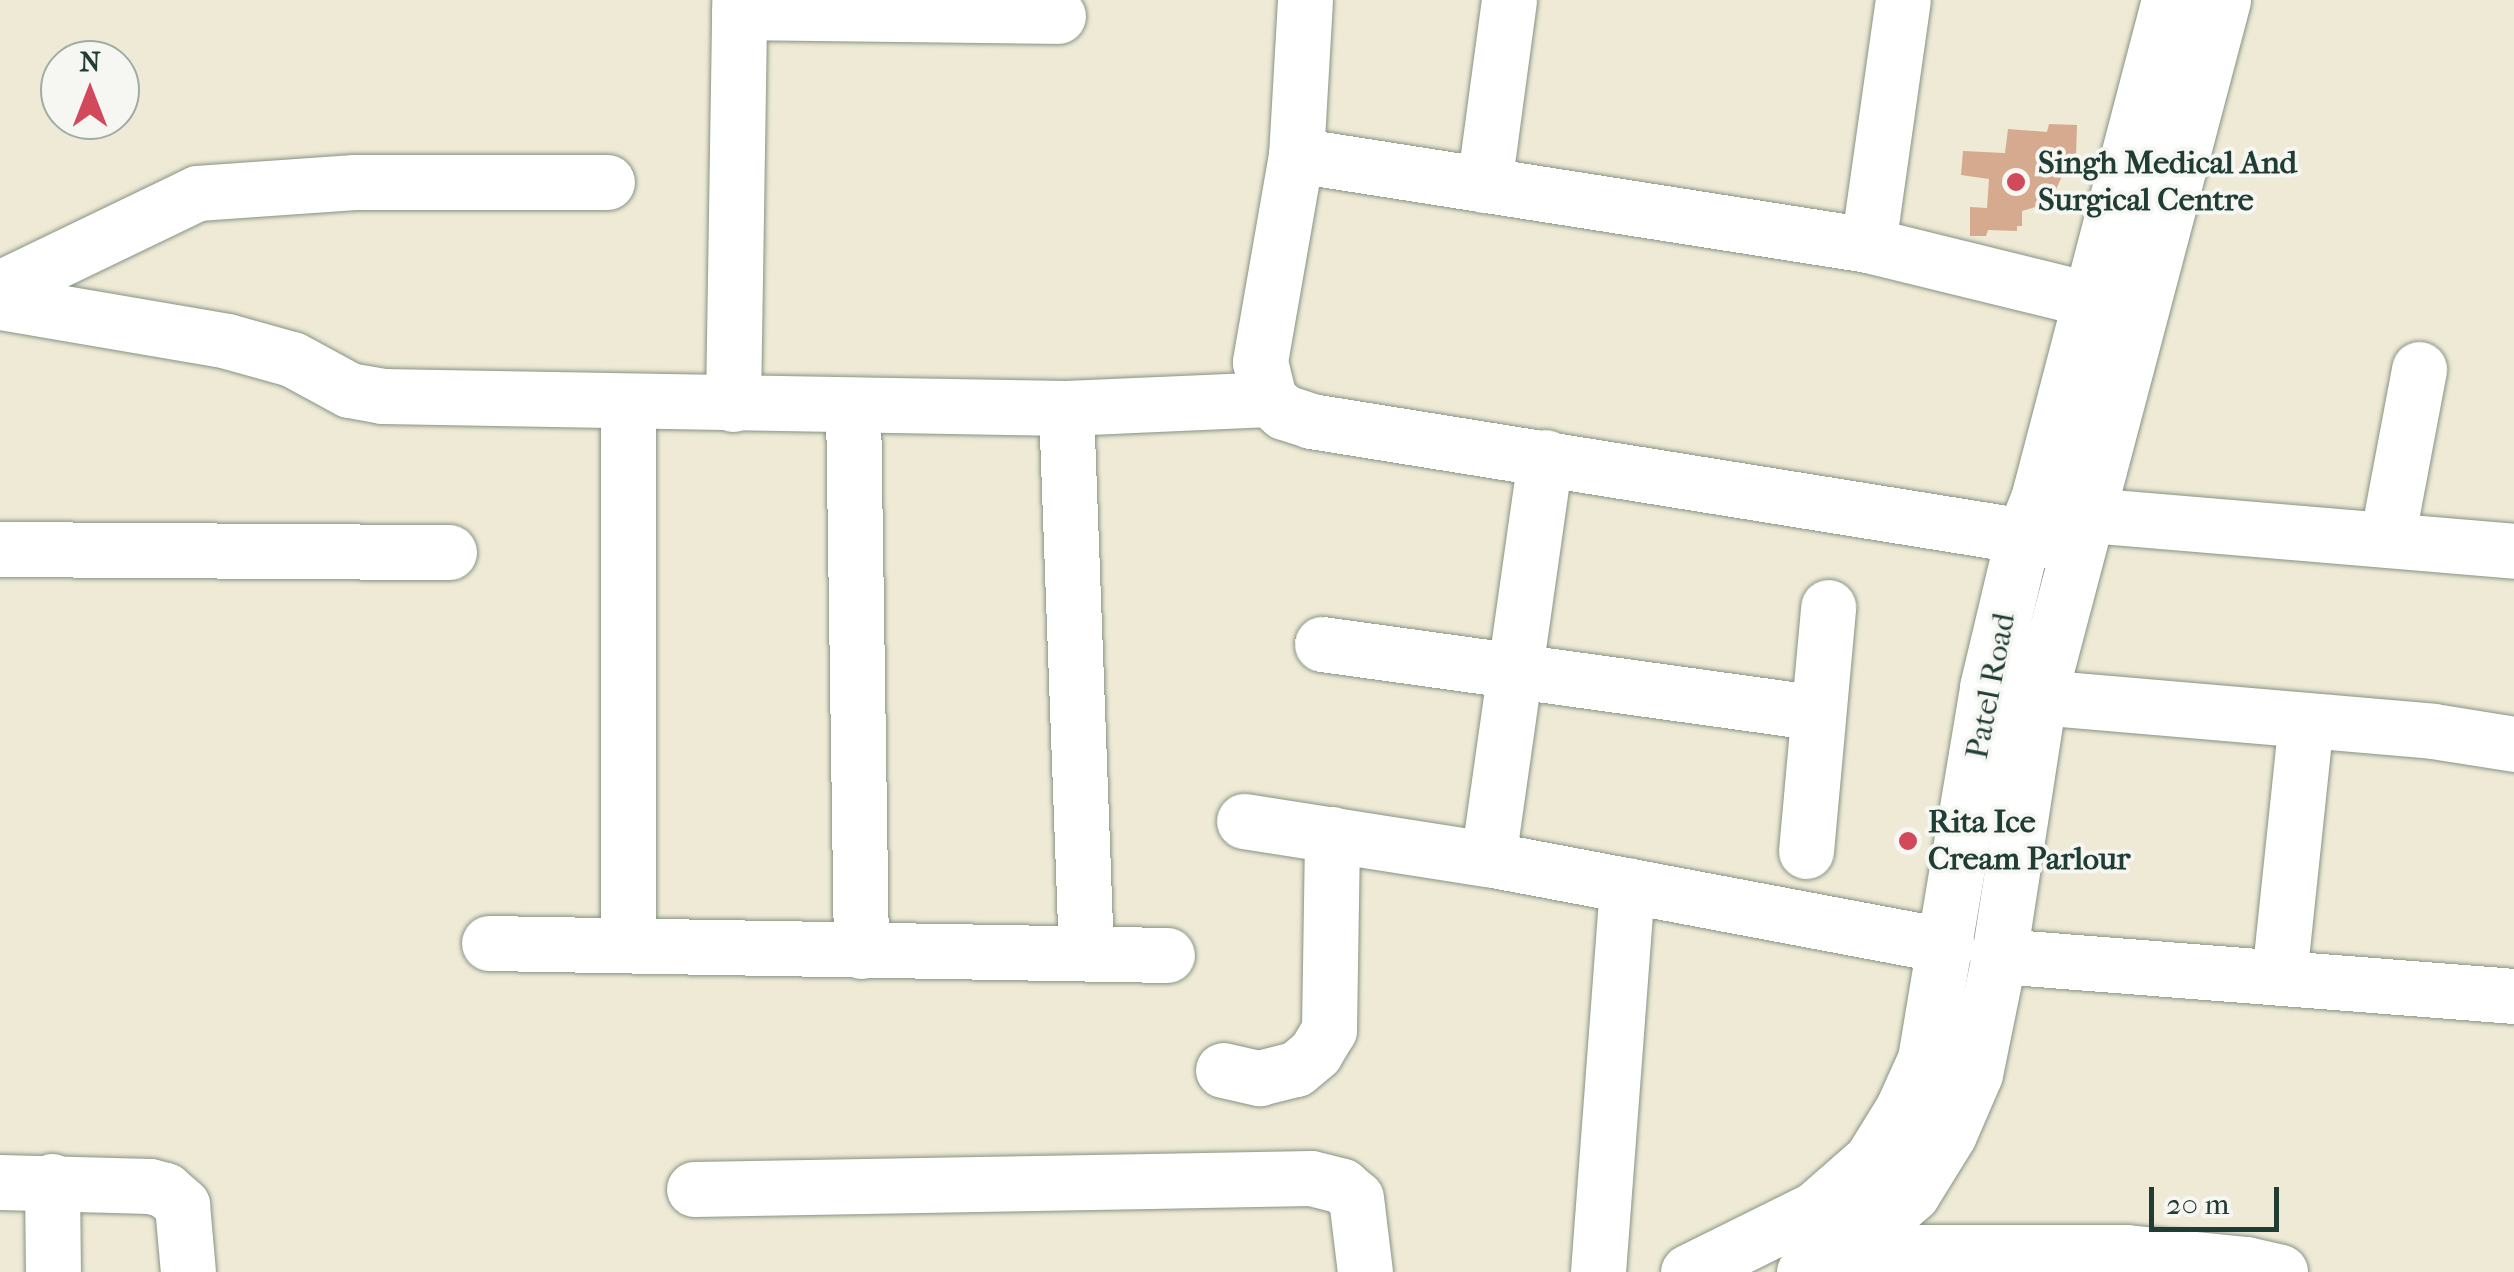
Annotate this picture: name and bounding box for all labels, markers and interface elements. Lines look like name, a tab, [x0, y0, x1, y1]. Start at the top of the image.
north arrow	[40, 40, 140, 140]
text: N	[79, 45, 101, 78]
place label: Singh Medical And Surgical Centre	[2038, 145, 2297, 220]
marker: Singh Medical And Surgical Centre	[2003, 169, 2029, 195]
street label: Patel Road	[1958, 610, 2024, 762]
place label: Rita Ice Cream Parlour	[1928, 804, 2130, 879]
marker: Rita Ice Cream Parlour	[1897, 830, 1919, 852]
scale bar	[2154, 1167, 2284, 1229]
text: 20 m	[2166, 1187, 2229, 1222]

